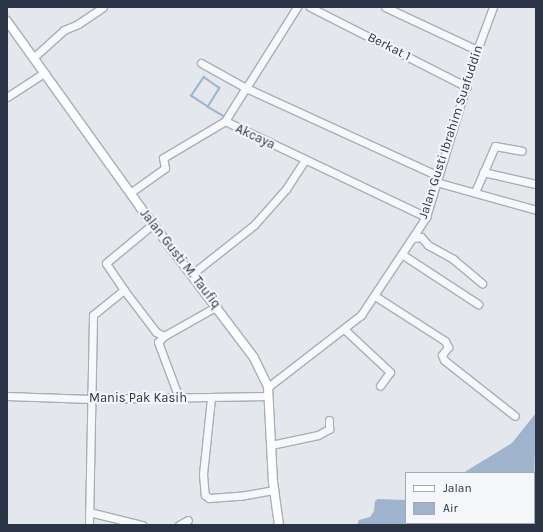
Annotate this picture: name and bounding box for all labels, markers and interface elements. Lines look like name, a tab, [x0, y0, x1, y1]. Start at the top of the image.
street label: Berkat 1	[365, 30, 413, 64]
street label: Jalan Gusti Ibrahim Suafuddin	[416, 43, 486, 221]
street label: Akcaya	[233, 121, 277, 153]
street label: Jalan Gusti M. Taufiq	[136, 206, 224, 312]
street label: Manis Pak Kasih	[89, 390, 187, 406]
legend	[405, 472, 535, 524]
text: Jalan	[443, 481, 472, 495]
text: Air	[443, 501, 458, 515]

